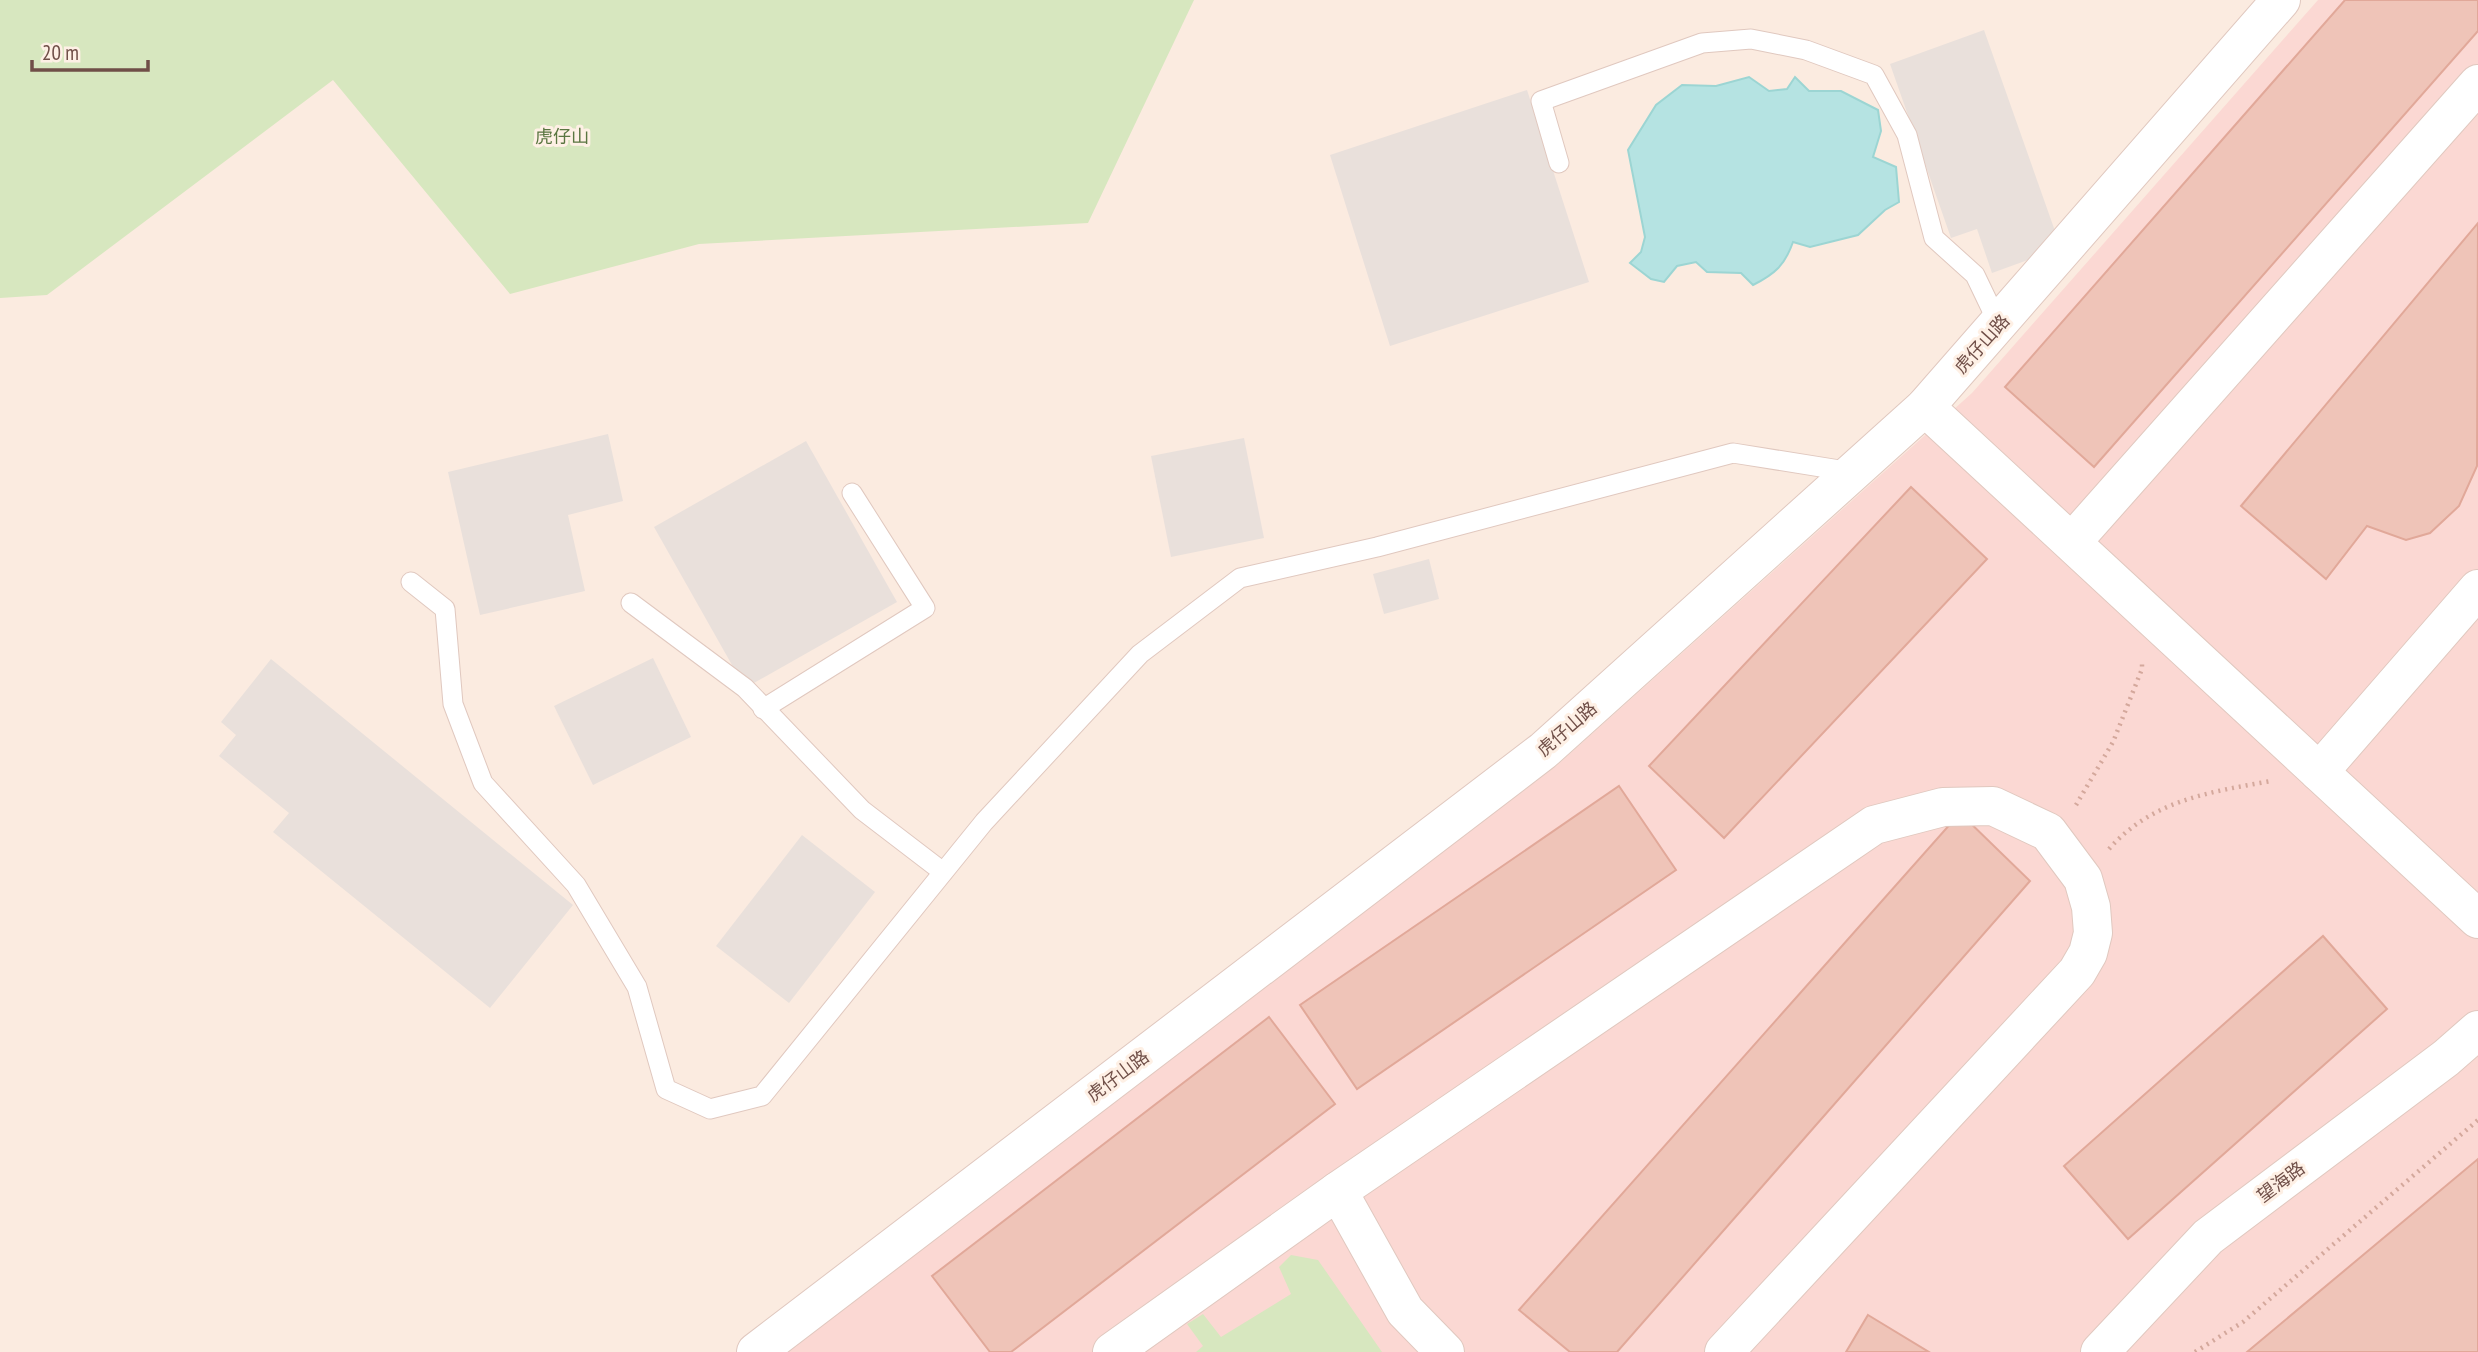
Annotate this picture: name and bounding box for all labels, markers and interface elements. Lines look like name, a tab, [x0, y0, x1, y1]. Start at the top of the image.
scale bar	[32, 28, 147, 72]
text: 20 m	[42, 39, 79, 66]
park label: 虎仔山	[535, 125, 589, 148]
street label: 虎仔山路	[1949, 309, 2014, 378]
street label: 虎仔山路	[1532, 696, 1601, 761]
street label: 虎仔山路	[1082, 1045, 1153, 1106]
street label: 望海路	[2252, 1156, 2309, 1207]

